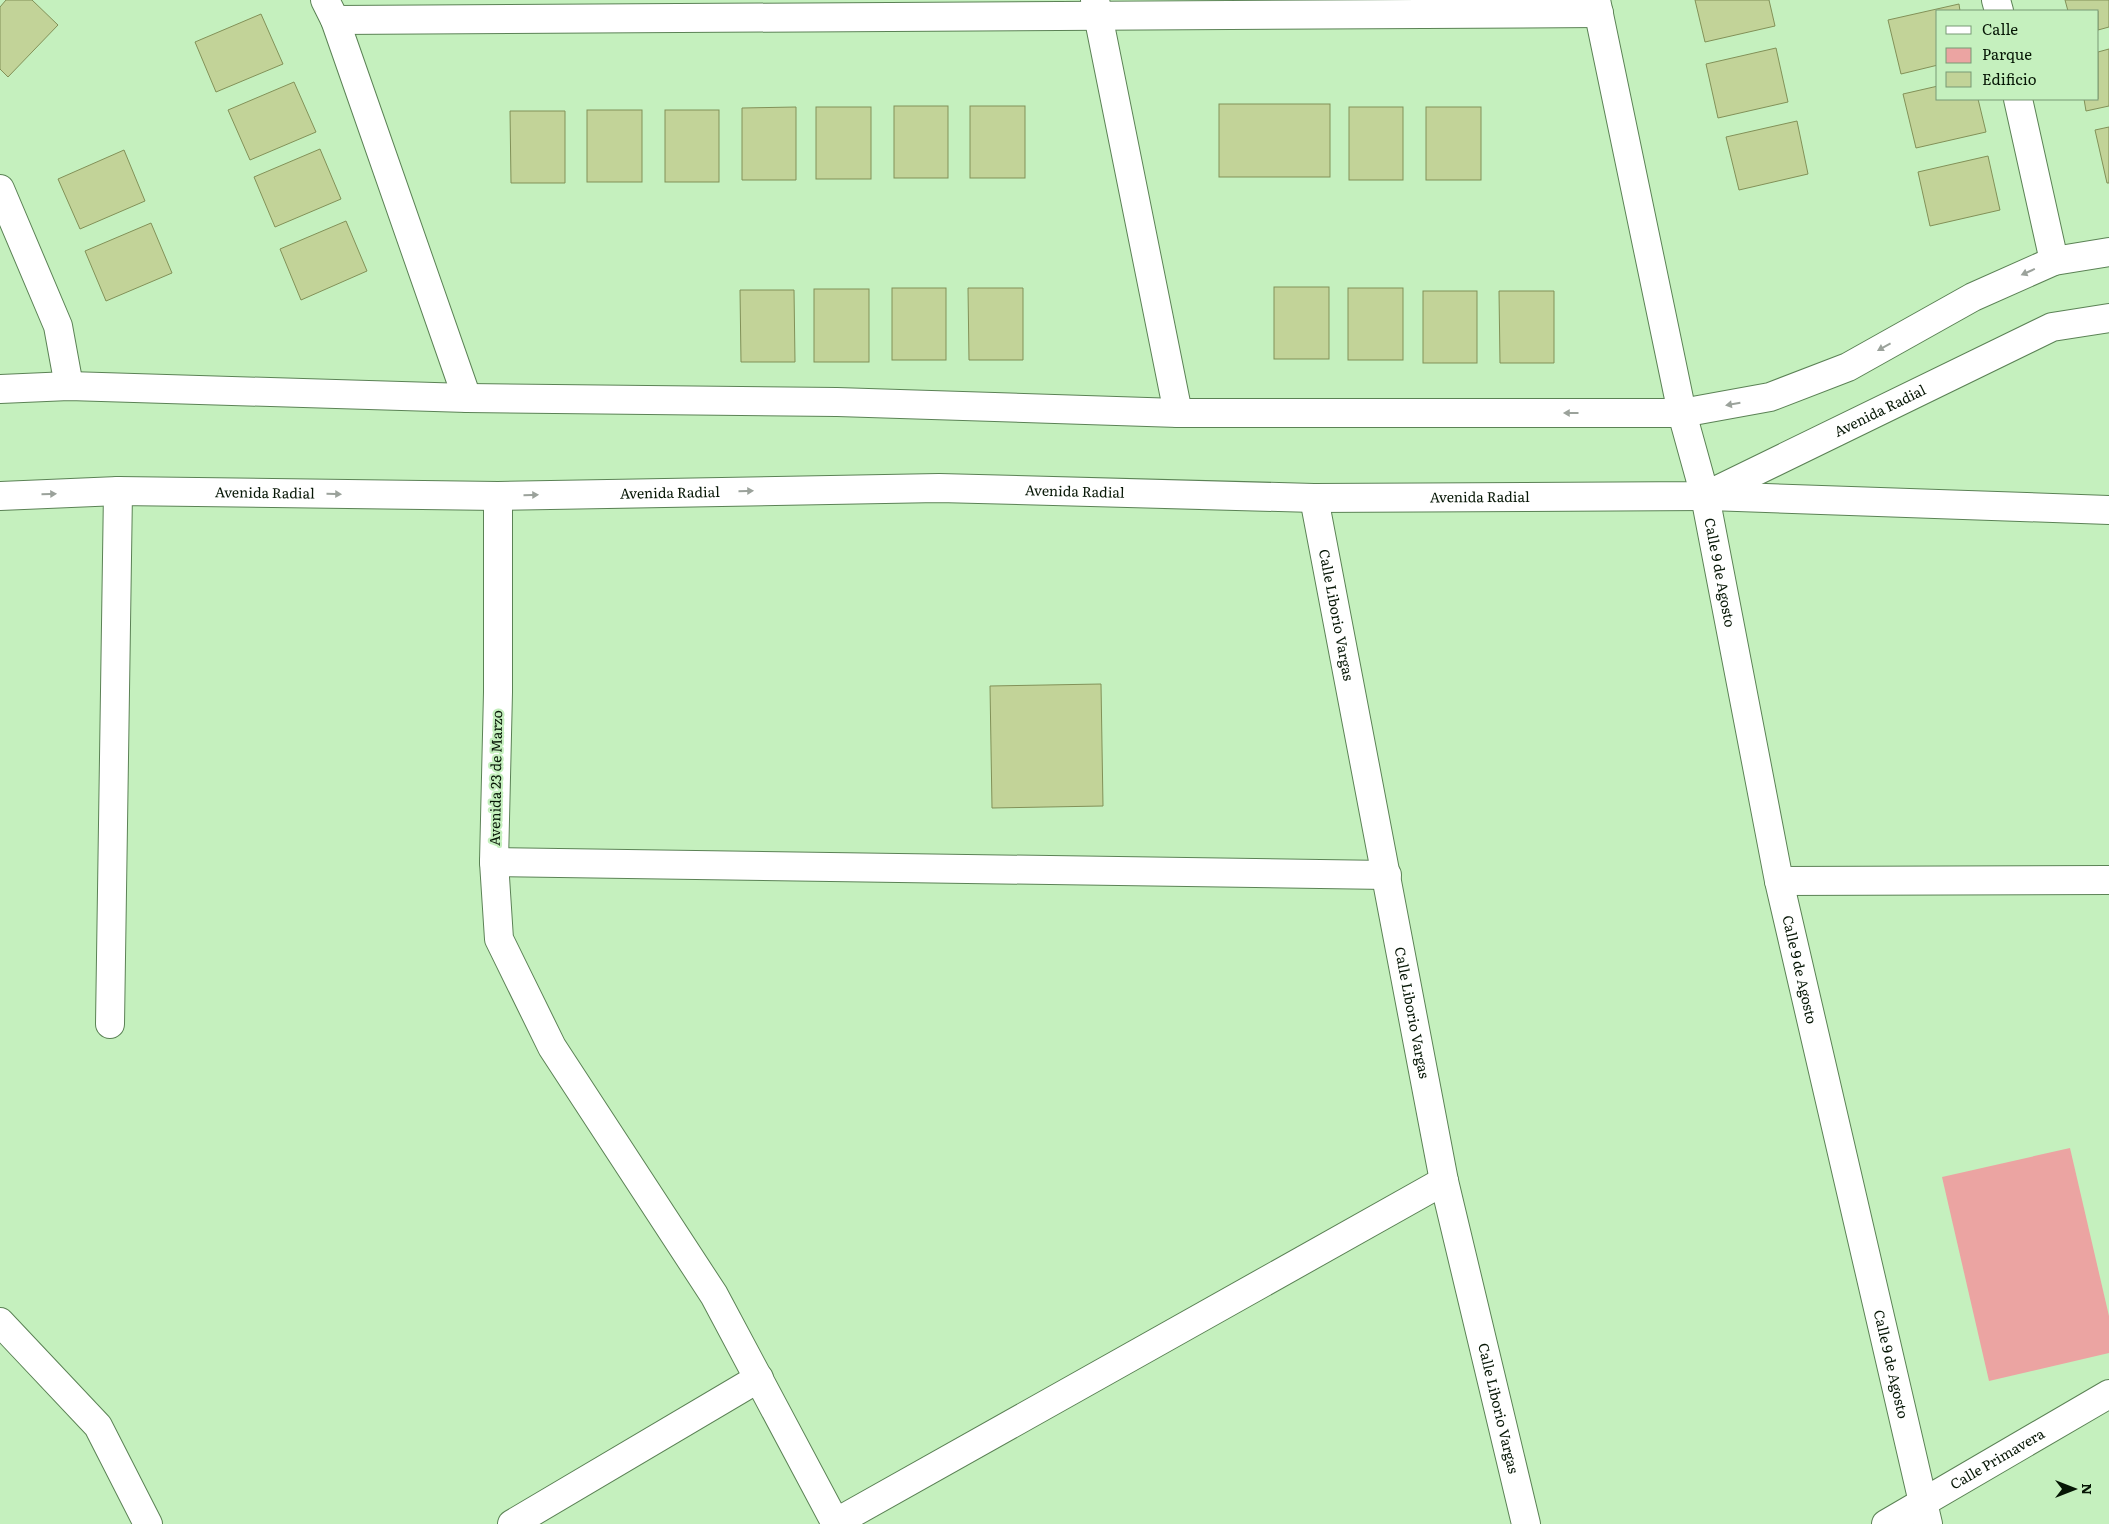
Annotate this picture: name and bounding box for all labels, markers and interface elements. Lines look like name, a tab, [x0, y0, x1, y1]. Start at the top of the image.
legend	[1936, 10, 2099, 100]
text: Calle	[1982, 17, 2018, 40]
text: Parque	[1982, 42, 2032, 65]
text: Edificio	[1982, 67, 2037, 90]
one-way arrow	[2021, 269, 2035, 277]
one-way arrow	[1877, 343, 1891, 351]
street label: Avenida Radial	[1830, 379, 1929, 441]
one-way arrow	[1725, 400, 1741, 408]
one-way arrow	[1563, 409, 1579, 417]
street label: Avenida Radial	[1025, 479, 1125, 502]
street label: Avenida Radial	[215, 481, 315, 503]
street label: Avenida Radial	[620, 481, 720, 503]
street label: Avenida Radial	[1430, 486, 1530, 506]
one-way arrow	[738, 487, 754, 495]
one-way arrow	[41, 489, 57, 497]
one-way arrow	[326, 490, 342, 498]
one-way arrow	[523, 491, 539, 499]
street label: Calle 9 de Agosto	[1700, 516, 1741, 629]
street label: Calle Liborio Vargas	[1315, 547, 1360, 682]
street label: Avenida 23 de Marzo	[484, 710, 506, 846]
street label: Calle 9 de Agosto	[1778, 913, 1823, 1026]
street label: Calle Liborio Vargas	[1391, 945, 1435, 1080]
street label: Calle 9 de Agosto	[1870, 1308, 1914, 1420]
street label: Calle Liborio Vargas	[1474, 1341, 1525, 1475]
street label: Calle Primavera	[1946, 1423, 2048, 1494]
north arrow	[2049, 1464, 2099, 1514]
text: N	[2078, 1483, 2098, 1495]

